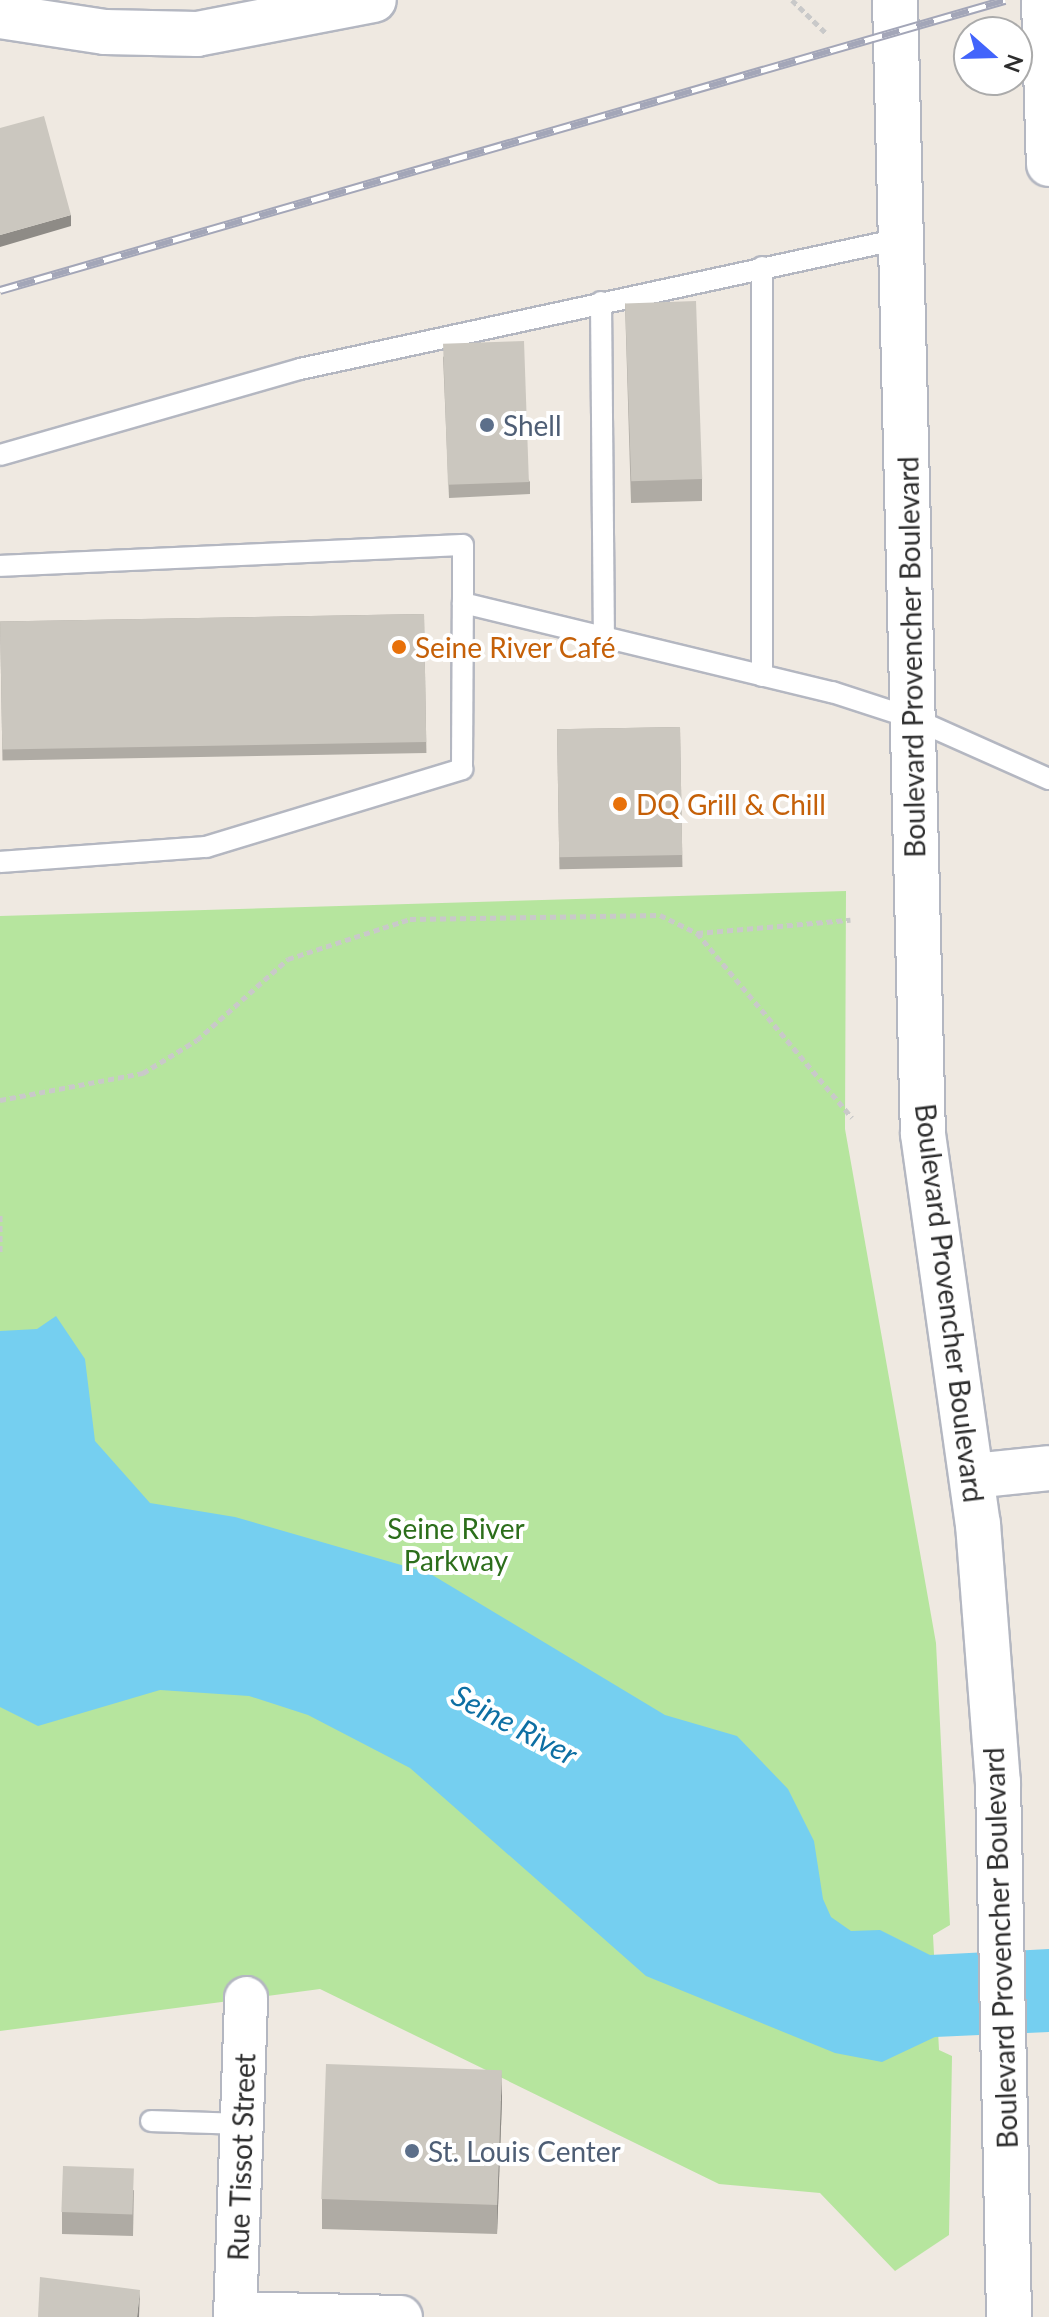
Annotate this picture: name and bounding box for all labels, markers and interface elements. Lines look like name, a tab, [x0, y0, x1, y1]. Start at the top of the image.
north arrow	[953, 16, 1033, 96]
text: N	[999, 51, 1030, 76]
place label: Shell	[503, 408, 562, 442]
marker: Shell	[478, 416, 496, 434]
street label: Boulevard Provencher Boulevard	[891, 456, 931, 858]
place label: Seine River Café	[415, 630, 616, 664]
marker: Seine River Café	[390, 638, 408, 656]
place label: DQ Grill & Chill	[636, 787, 826, 821]
marker: DQ Grill & Chill	[611, 795, 629, 813]
street label: Boulevard Provencher Boulevard	[909, 1101, 991, 1505]
park label: Seine River Parkway	[387, 1511, 525, 1577]
water label: Seine River	[446, 1676, 584, 1772]
street label: Boulevard Provencher Boulevard	[976, 1746, 1024, 2150]
street label: Rue Tissot Street	[221, 2052, 261, 2262]
place label: St. Louis Center	[428, 2134, 621, 2168]
marker: St. Louis Center	[403, 2142, 421, 2160]

